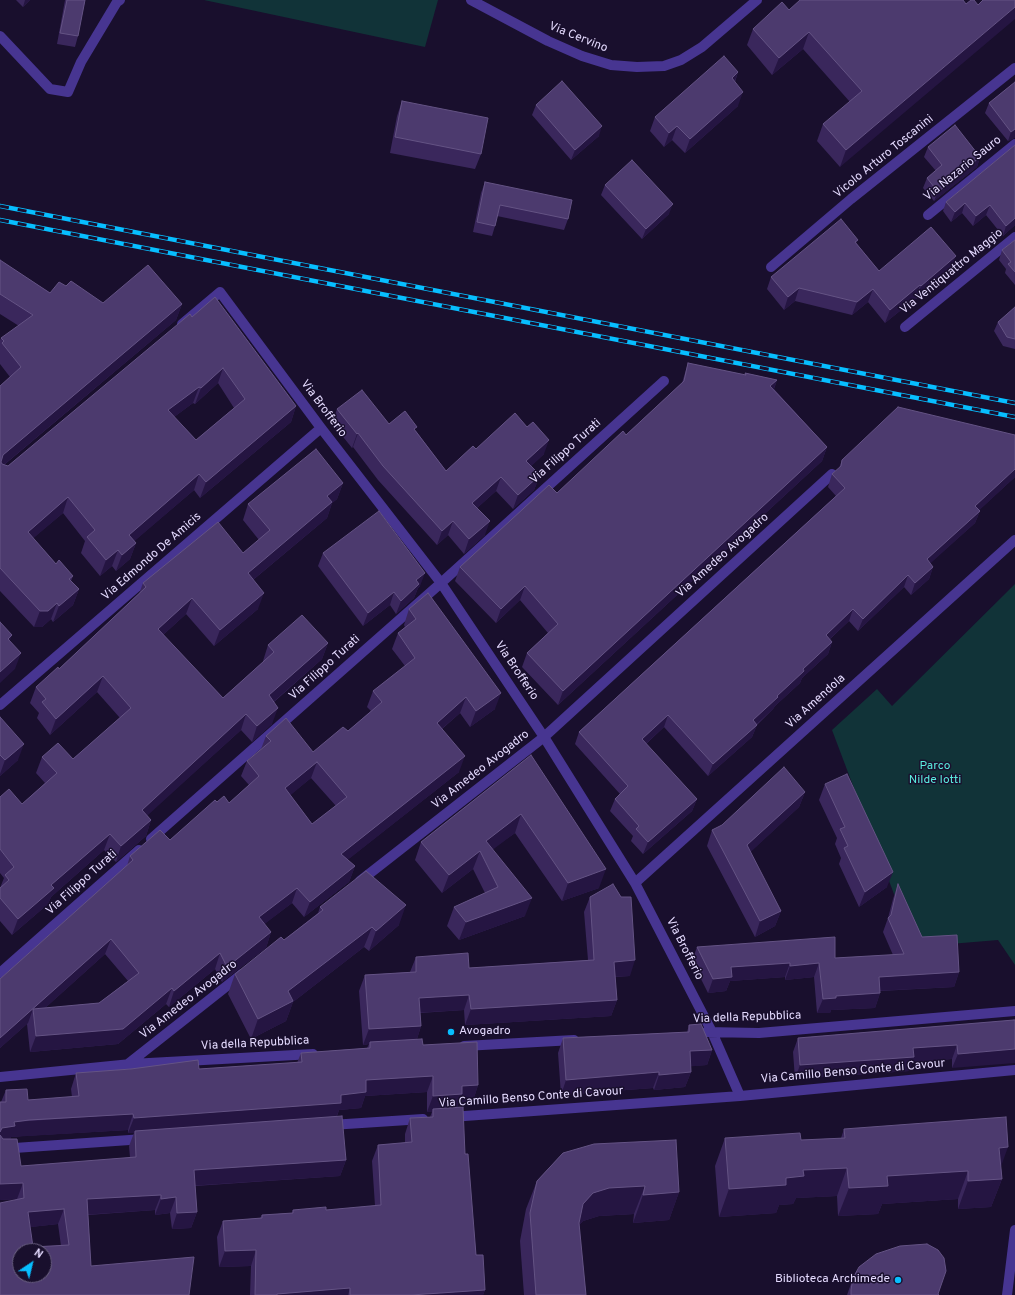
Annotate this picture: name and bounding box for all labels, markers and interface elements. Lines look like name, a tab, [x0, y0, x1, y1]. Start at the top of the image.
street label: Via Cervino	[547, 20, 609, 56]
street label: Vicolo Arturo Toscanini	[831, 112, 937, 202]
street label: Via Nazario Sauro	[921, 133, 1005, 205]
street label: Via Ventiquattro Maggio	[898, 226, 1006, 318]
street label: Via Brofferio	[297, 378, 349, 440]
street label: Via Filippo Turati	[528, 416, 604, 488]
street label: Via Edmondo De Amicis	[99, 510, 205, 604]
street label: Via Amedeo Avogadro	[674, 511, 772, 601]
street label: Via Filippo Turati	[287, 632, 363, 704]
street label: Via Brofferio	[491, 639, 541, 703]
street label: Via Amendola	[783, 672, 849, 732]
street label: Via Amedeo Avogadro	[429, 727, 533, 813]
park label: Parco Nilde Iotti	[909, 760, 961, 788]
street label: Via Filippo Turati	[44, 847, 120, 919]
street label: Via Brofferio	[662, 915, 706, 983]
street label: Via Amedeo Avogadro	[137, 957, 241, 1043]
street label: Via della Repubblica	[693, 1009, 801, 1027]
place label: Avogadro	[459, 1025, 511, 1039]
marker: Avogadro	[446, 1027, 456, 1037]
street label: Via della Repubblica	[201, 1034, 309, 1054]
street label: Via Camillo Benso Conte di Cavour	[760, 1057, 946, 1087]
street label: Via Camillo Benso Conte di Cavour	[438, 1084, 624, 1112]
north arrow	[12, 1243, 52, 1283]
text: N	[31, 1246, 46, 1262]
place label: Biblioteca Archimede	[775, 1273, 890, 1287]
marker: Biblioteca Archimede	[893, 1275, 903, 1285]

